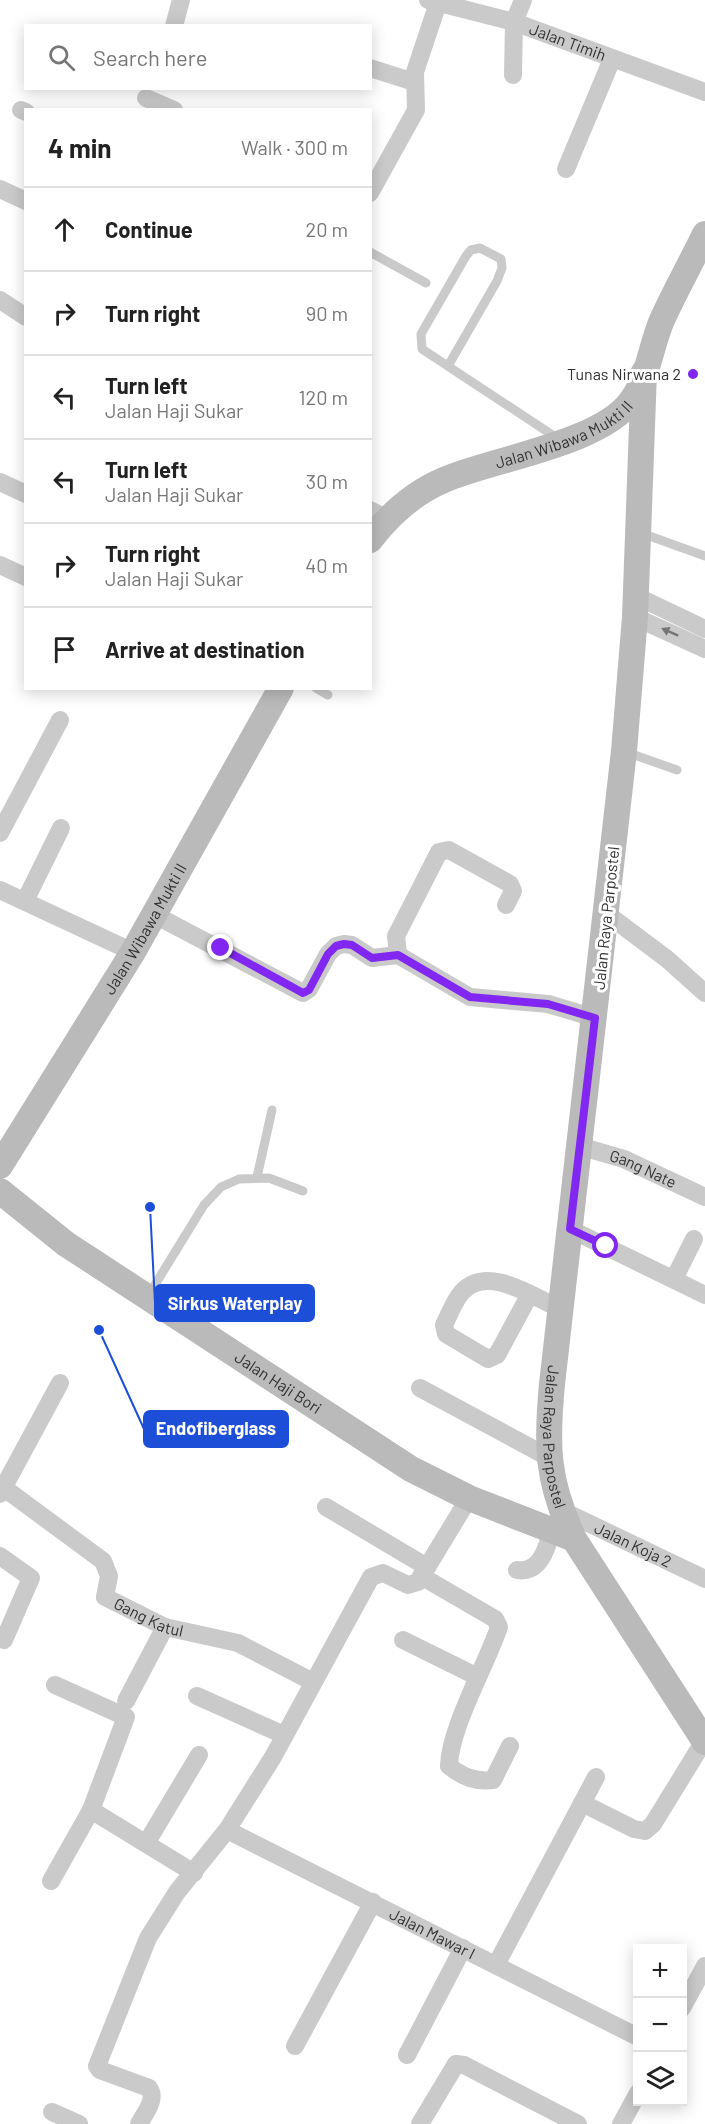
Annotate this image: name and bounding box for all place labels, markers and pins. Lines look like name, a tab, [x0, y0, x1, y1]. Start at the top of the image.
place label: Tunas Nirwana 2	[567, 364, 681, 383]
marker: Tunas Nirwana 2	[686, 367, 700, 381]
callout: Sirkus Waterplay	[155, 1285, 314, 1321]
callout: Endofiberglass	[144, 1411, 288, 1447]

